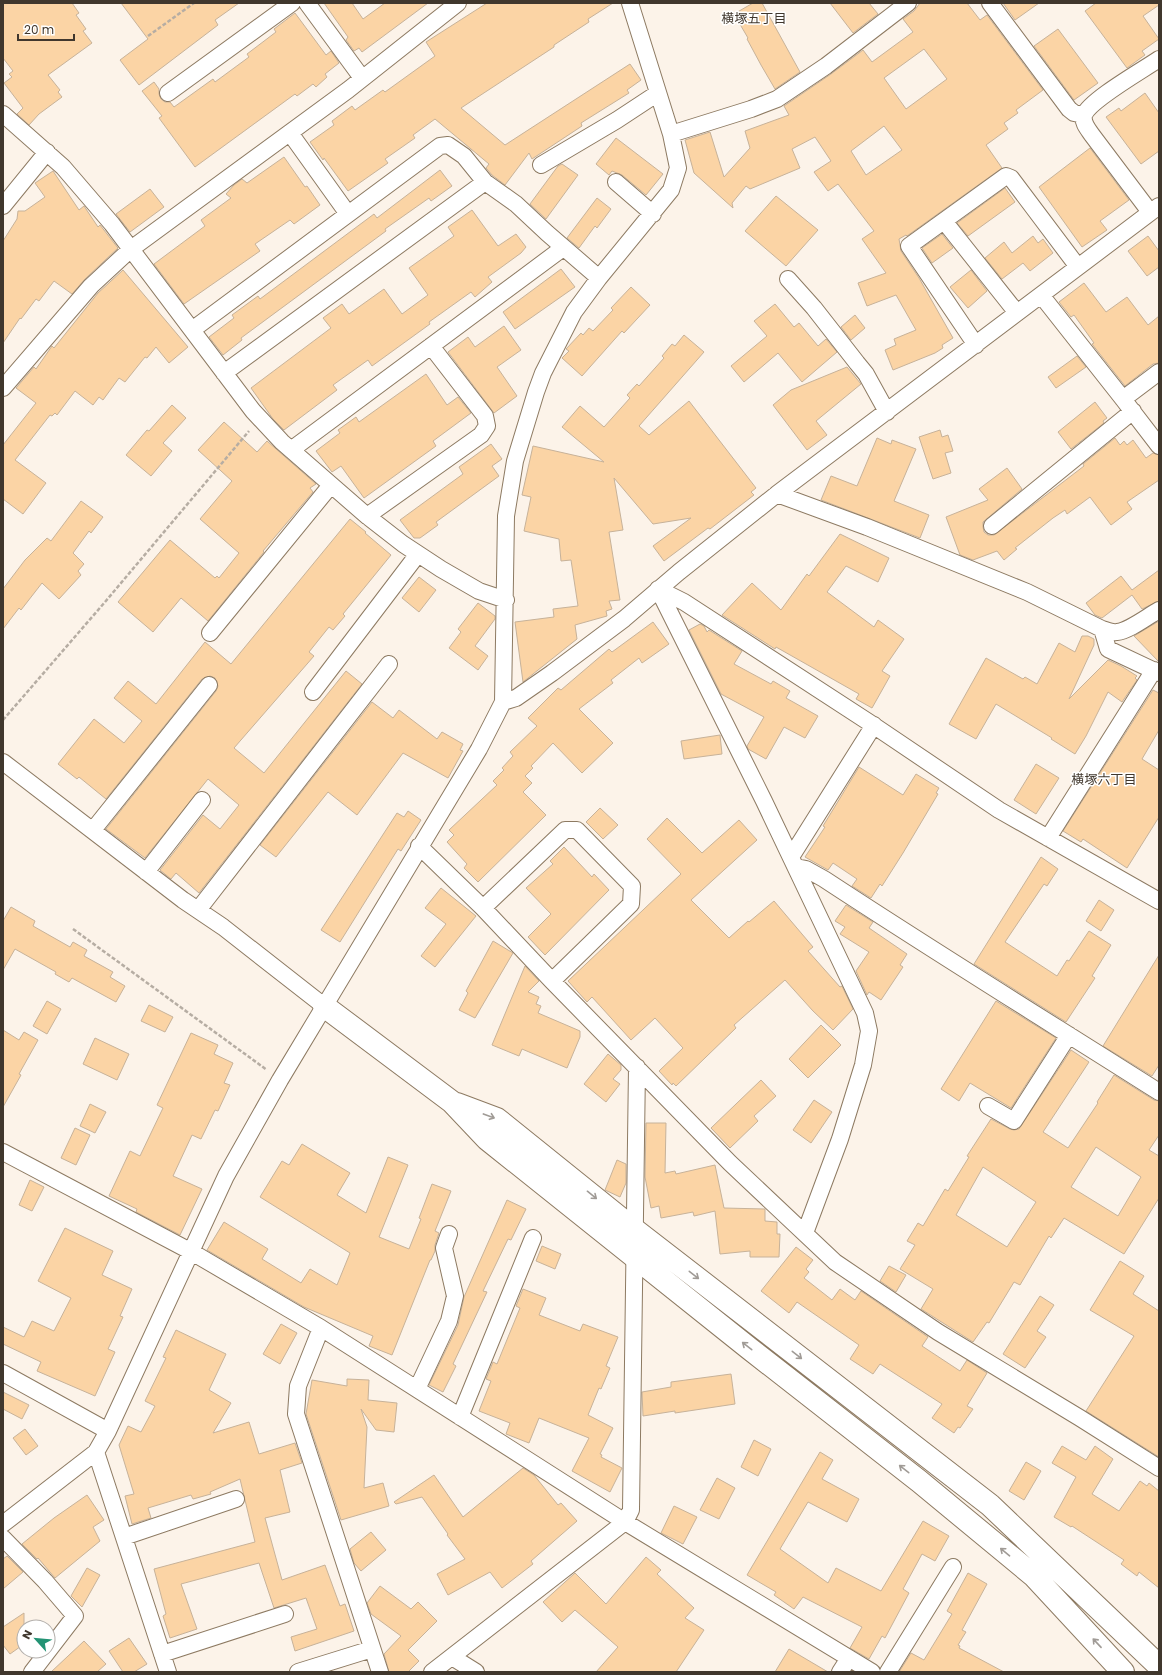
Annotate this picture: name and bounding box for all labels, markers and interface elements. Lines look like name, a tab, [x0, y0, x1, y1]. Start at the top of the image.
district label: 横塚五丁目	[721, 9, 787, 28]
scale bar	[18, 16, 74, 42]
text: 20 m	[24, 21, 54, 38]
district label: 横塚六丁目	[1071, 770, 1137, 789]
one-way arrow	[482, 1113, 495, 1120]
one-way arrow	[586, 1191, 597, 1199]
one-way arrow	[688, 1271, 699, 1280]
one-way arrow	[741, 1342, 752, 1351]
one-way arrow	[791, 1351, 802, 1359]
one-way arrow	[899, 1465, 910, 1474]
one-way arrow	[1000, 1547, 1010, 1556]
north arrow	[16, 1619, 56, 1659]
text: N	[18, 1627, 36, 1642]
one-way arrow	[1093, 1639, 1102, 1649]

